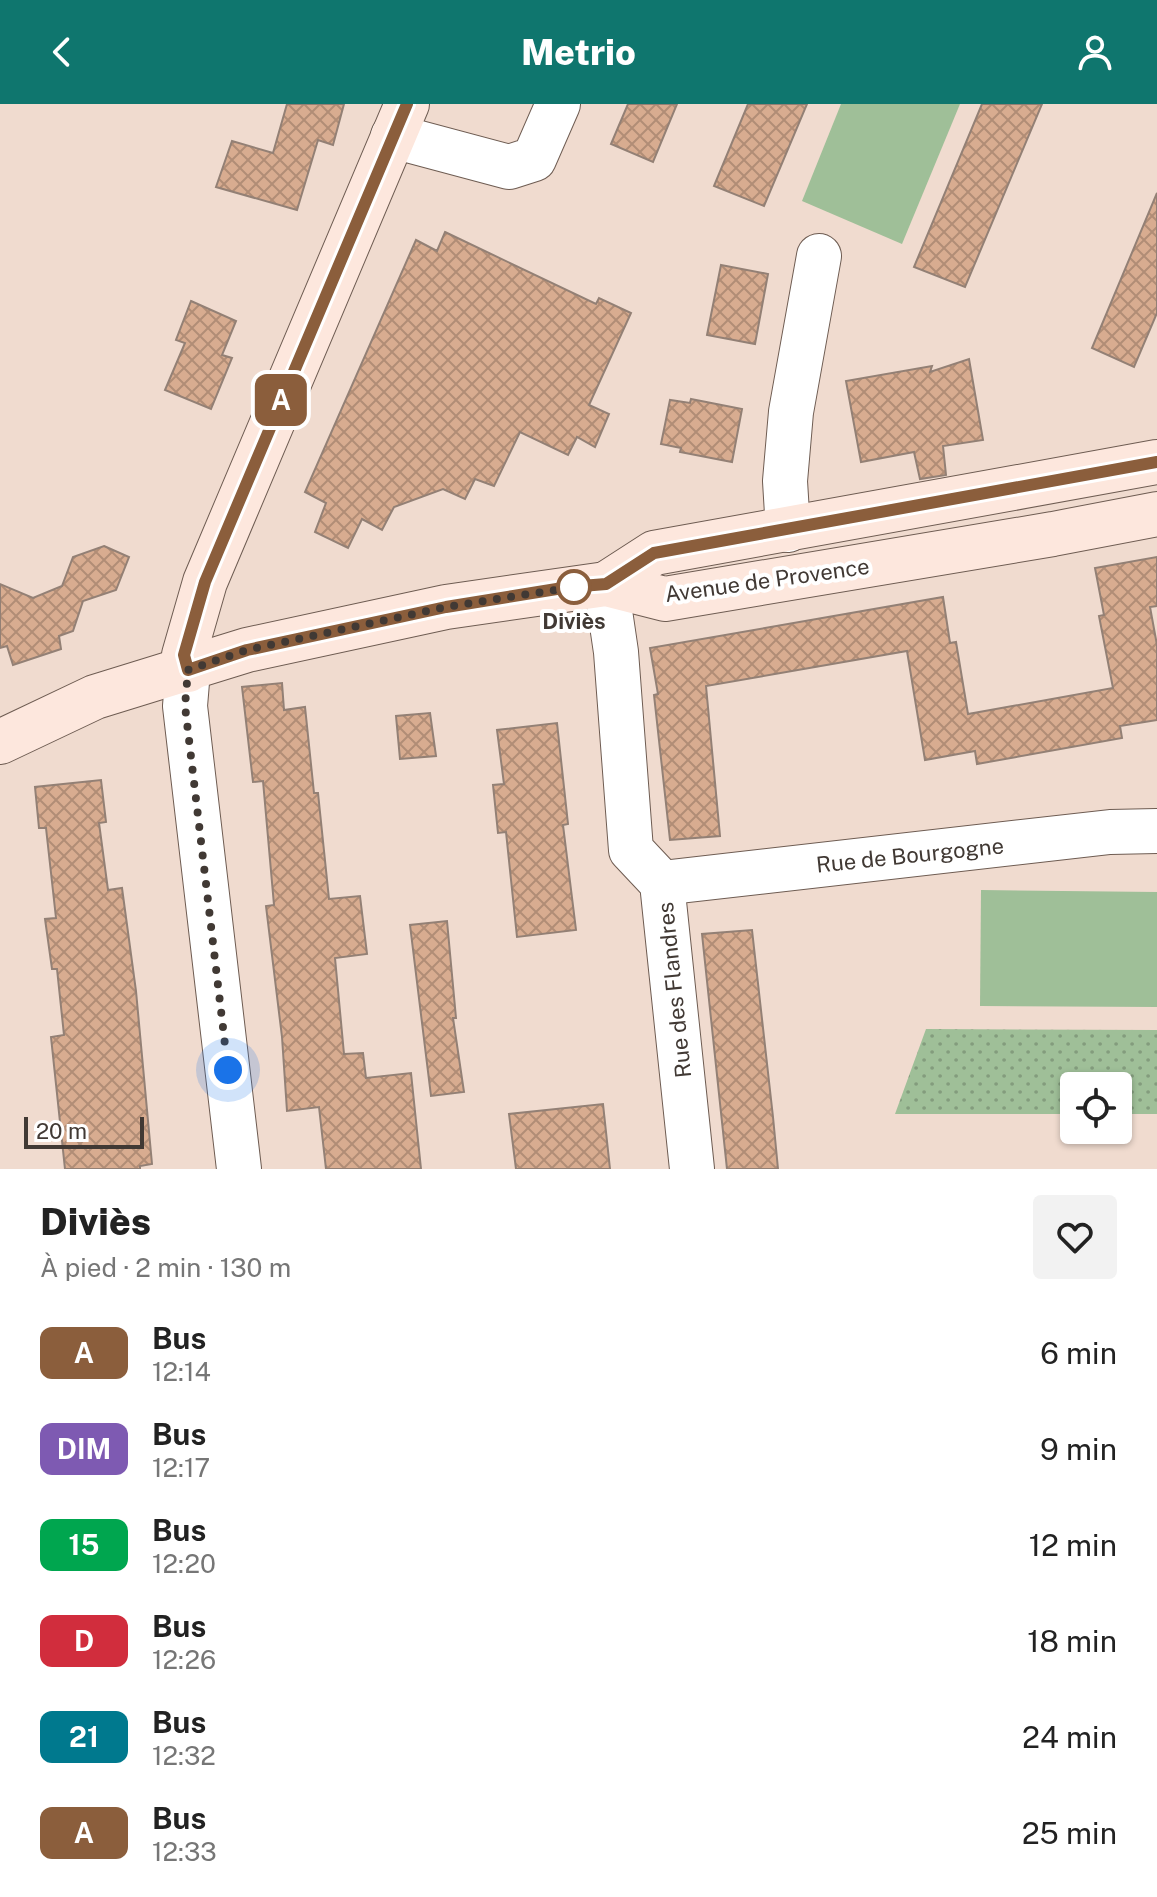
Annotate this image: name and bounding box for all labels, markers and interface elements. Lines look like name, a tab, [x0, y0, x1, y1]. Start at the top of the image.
icon: back	[40, 30, 84, 74]
icon: person	[1073, 30, 1117, 74]
text: Metrio	[521, 31, 636, 73]
line badge: A	[255, 374, 307, 426]
text: A	[271, 383, 291, 416]
street label: Avenue de Provence	[663, 553, 871, 607]
marker: Diviès	[557, 570, 591, 604]
place label: Diviès	[542, 608, 606, 634]
street label: Rue de Bourgogne	[815, 832, 1005, 878]
street label: Rue des Flandres	[652, 901, 696, 1079]
your location	[208, 1050, 248, 1090]
map controls	[1060, 1072, 1132, 1144]
button: locate	[1060, 1072, 1132, 1144]
scale bar	[24, 1113, 144, 1149]
text: 20 m	[36, 1118, 87, 1144]
button: heart	[1033, 1195, 1117, 1279]
text: Diviès	[40, 1199, 151, 1244]
text: À pied · 2 min · 130 m	[40, 1252, 291, 1283]
text: Bus	[152, 1320, 206, 1356]
text: 6 min	[1040, 1335, 1117, 1371]
text: A	[74, 1336, 94, 1369]
text: 12:14	[152, 1356, 211, 1387]
text: Bus	[152, 1416, 206, 1452]
text: 9 min	[1040, 1431, 1117, 1467]
text: DIM	[57, 1432, 111, 1465]
text: 12:17	[152, 1452, 210, 1483]
text: Bus	[152, 1512, 206, 1548]
text: 12 min	[1029, 1527, 1117, 1563]
text: 15	[69, 1528, 99, 1561]
text: 12:20	[152, 1548, 216, 1579]
text: Bus	[152, 1608, 206, 1644]
text: 18 min	[1027, 1623, 1117, 1659]
text: D	[74, 1624, 94, 1657]
text: 12:26	[152, 1644, 216, 1675]
text: Bus	[152, 1704, 206, 1740]
text: 24 min	[1022, 1719, 1117, 1755]
text: 21	[69, 1720, 99, 1753]
text: 12:32	[152, 1740, 216, 1771]
text: Bus	[152, 1800, 206, 1836]
text: 25 min	[1022, 1815, 1117, 1851]
text: A	[74, 1816, 94, 1849]
text: 12:33	[152, 1836, 217, 1867]

